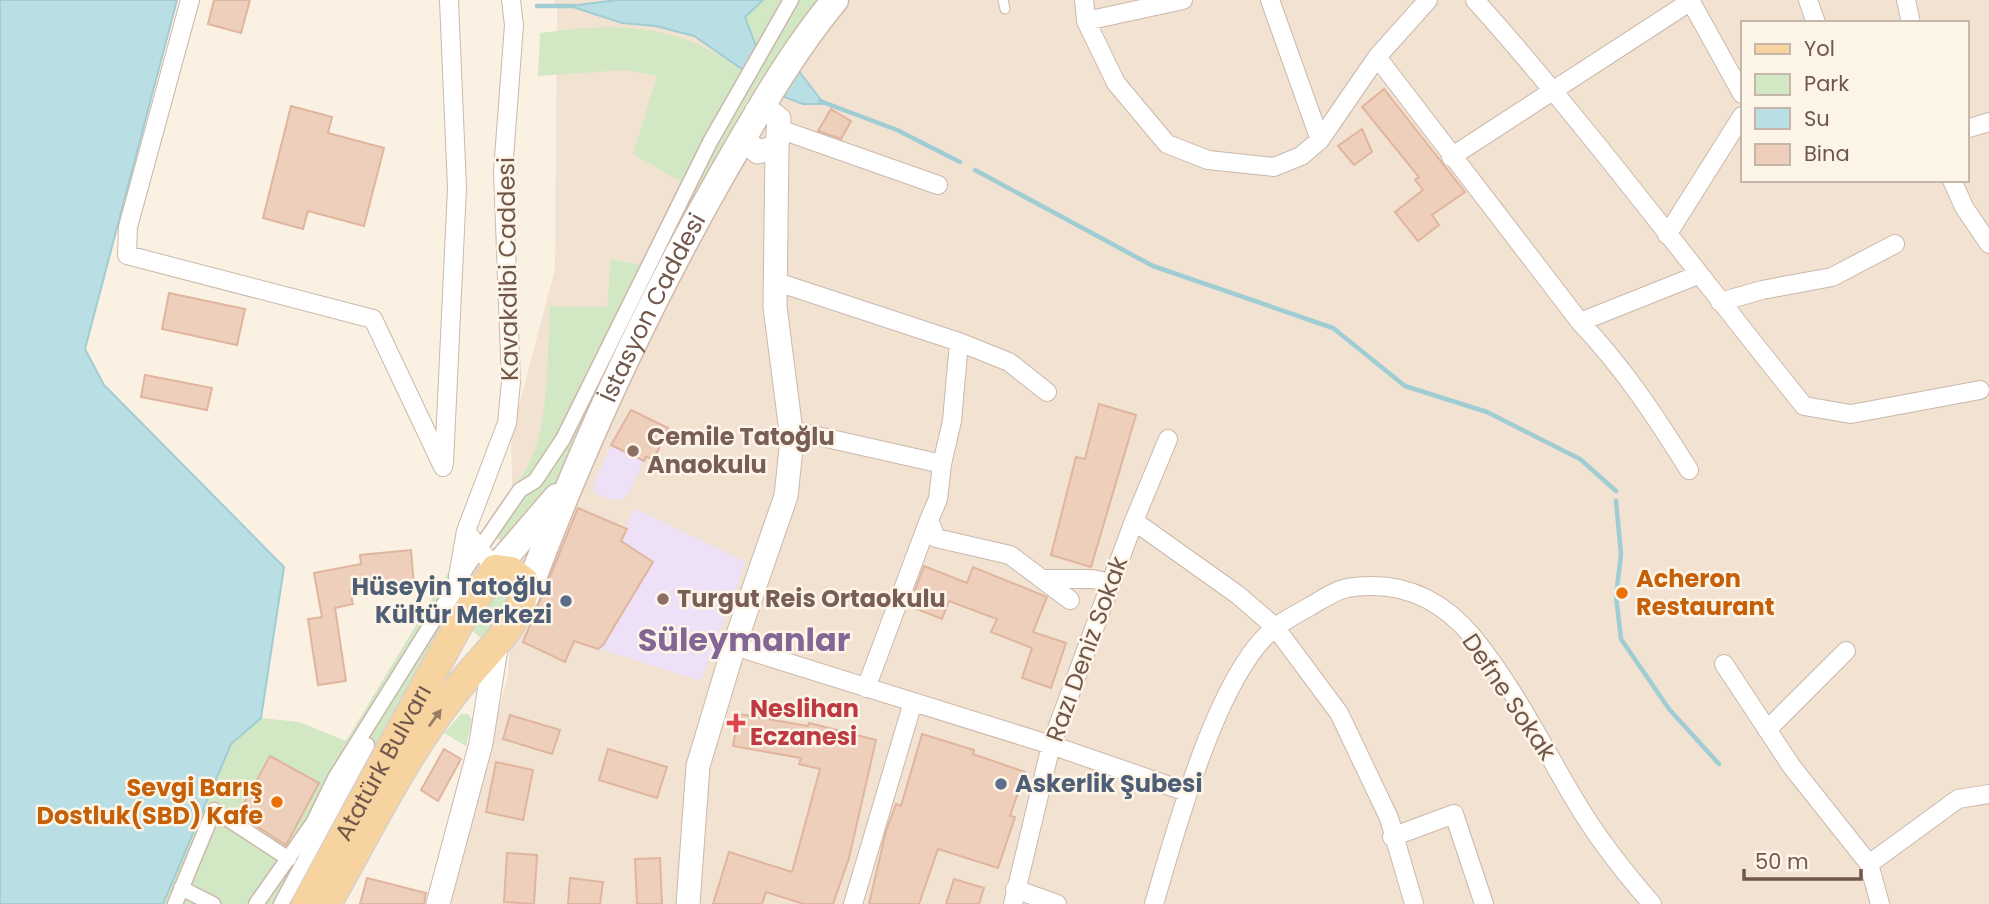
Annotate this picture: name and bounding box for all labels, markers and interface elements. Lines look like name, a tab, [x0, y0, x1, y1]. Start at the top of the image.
legend	[1741, 21, 1968, 182]
text: Yol	[1804, 34, 1835, 63]
text: Park	[1804, 69, 1849, 98]
text: Su	[1804, 104, 1830, 133]
text: Bina	[1804, 139, 1850, 168]
street label: Kavakdibi Caddesi	[489, 157, 526, 381]
street label: İstasyon Caddesi	[591, 207, 713, 407]
place label: Cemile Tatoğlu Anaokulu	[647, 420, 835, 481]
marker: Cemile Tatoğlu Anaokulu	[625, 443, 641, 459]
street label: Razı Deniz Sokak	[1038, 551, 1136, 746]
place label: Acheron Restaurant	[1636, 562, 1775, 623]
place label: Hüseyin Tatoğlu Kültür Merkezi	[352, 570, 552, 631]
place label: Turgut Reis Ortaokulu	[677, 582, 946, 615]
marker: Acheron Restaurant	[1614, 585, 1630, 601]
marker: Turgut Reis Ortaokulu	[655, 591, 671, 607]
marker: Hüseyin Tatoğlu Kültür Merkezi	[558, 593, 574, 609]
district label: Süleymanlar	[638, 617, 851, 662]
street label: Defne Sokak	[1455, 627, 1564, 767]
street label: Atatürk Bulvarı	[327, 678, 439, 847]
place label: Neslihan Eczanesi	[750, 692, 859, 753]
one-way arrow	[428, 709, 442, 727]
marker: Neslihan Eczanesi	[728, 715, 744, 731]
place label: Askerlik Şubesi	[1015, 767, 1203, 800]
place label: Sevgi Barış Dostluk(SBD) Kafe	[37, 771, 263, 832]
marker: Askerlik Şubesi	[993, 776, 1009, 792]
marker: Sevgi Barış Dostluk(SBD) Kafe	[269, 794, 285, 810]
scale bar	[1744, 838, 1861, 882]
text: 50 m	[1755, 847, 1809, 876]

